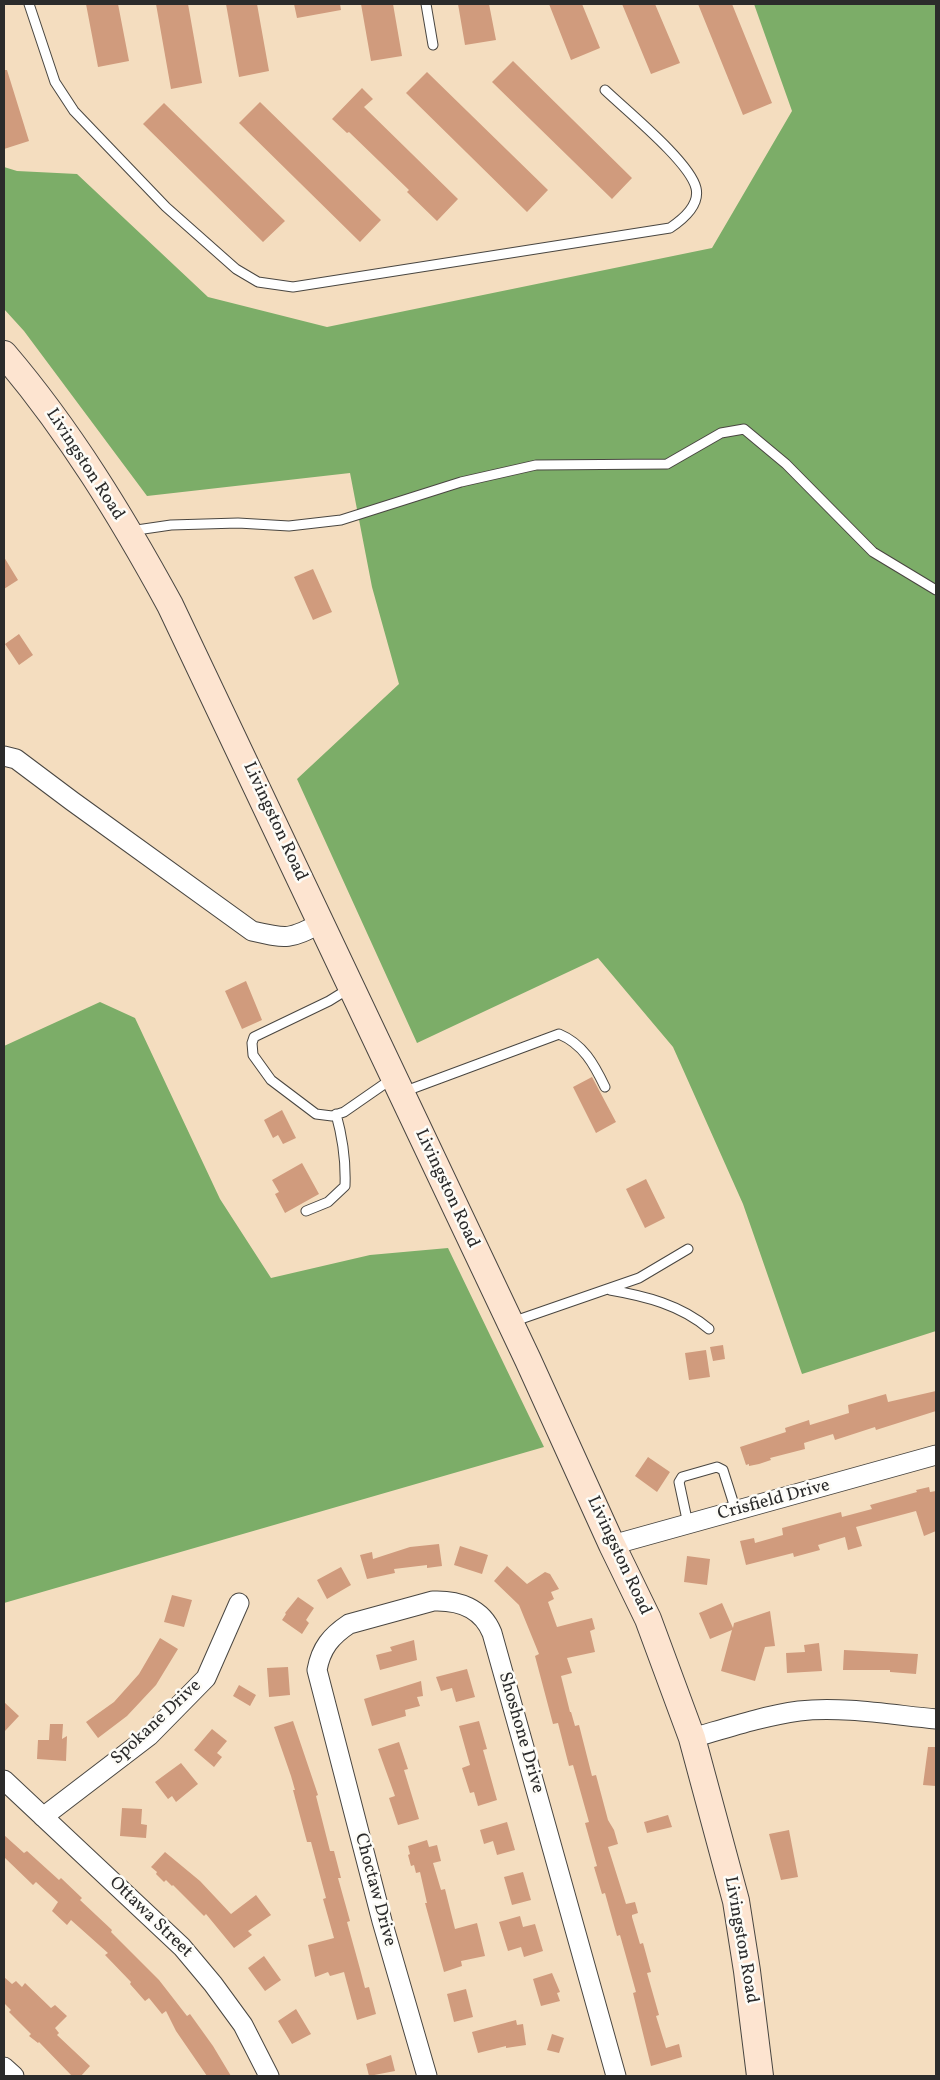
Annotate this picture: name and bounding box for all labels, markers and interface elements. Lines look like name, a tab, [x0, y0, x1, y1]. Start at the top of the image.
street label: Livingston Road	[40, 405, 128, 525]
street label: Livingston Road	[237, 759, 311, 885]
street label: Livingston Road	[409, 1126, 483, 1252]
street label: Crisfield Drive	[716, 1476, 832, 1526]
street label: Livingston Road	[581, 1493, 655, 1619]
street label: Shoshone Drive	[492, 1670, 548, 1796]
street label: Spokane Drive	[107, 1676, 207, 1770]
street label: Choctaw Drive	[349, 1831, 399, 1949]
street label: Ottawa Street	[104, 1873, 196, 1963]
street label: Livingston Road	[718, 1875, 762, 2005]

